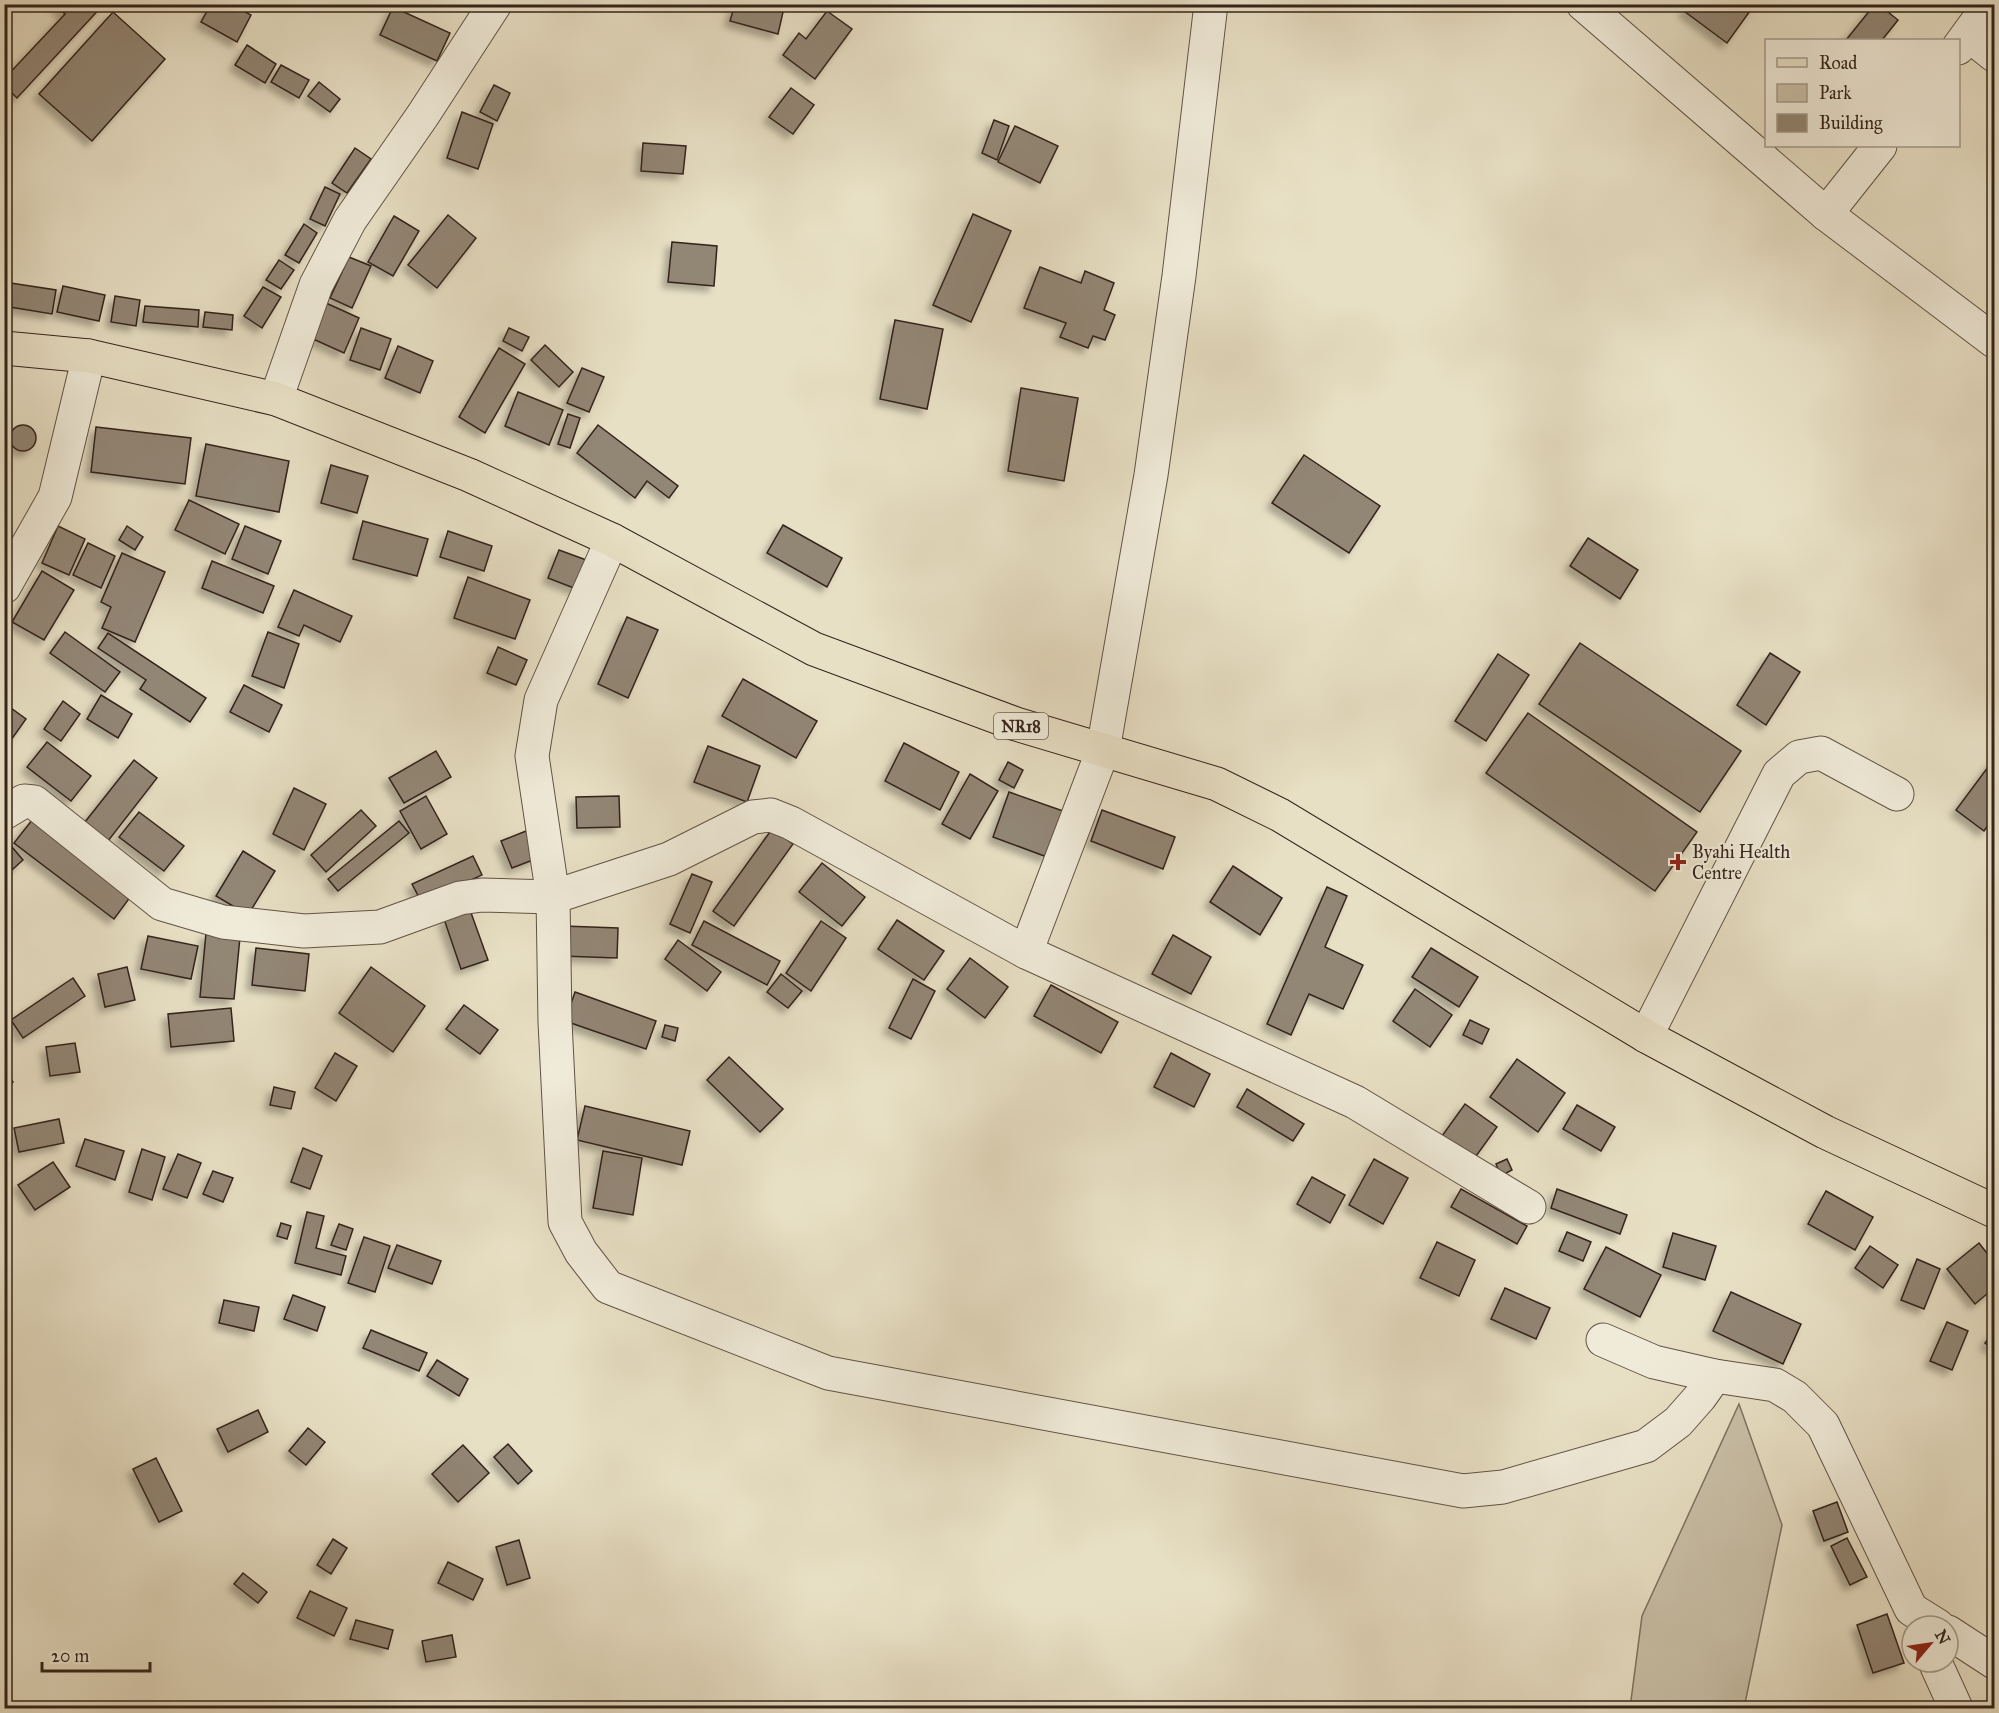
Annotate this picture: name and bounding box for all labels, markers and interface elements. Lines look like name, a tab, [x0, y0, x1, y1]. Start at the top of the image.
legend	[1765, 39, 1960, 147]
text: Road	[1819, 52, 1857, 74]
text: Park	[1819, 82, 1852, 104]
text: Building	[1819, 112, 1883, 135]
road number: NR18	[994, 713, 1048, 739]
place label: Byahi Health Centre	[1692, 841, 1790, 884]
marker: Byahi Health Centre	[1669, 853, 1687, 871]
north arrow	[1900, 1614, 1960, 1674]
text: N	[1931, 1626, 1954, 1648]
scale bar	[42, 1635, 150, 1673]
text: 20 m	[51, 1645, 89, 1667]

